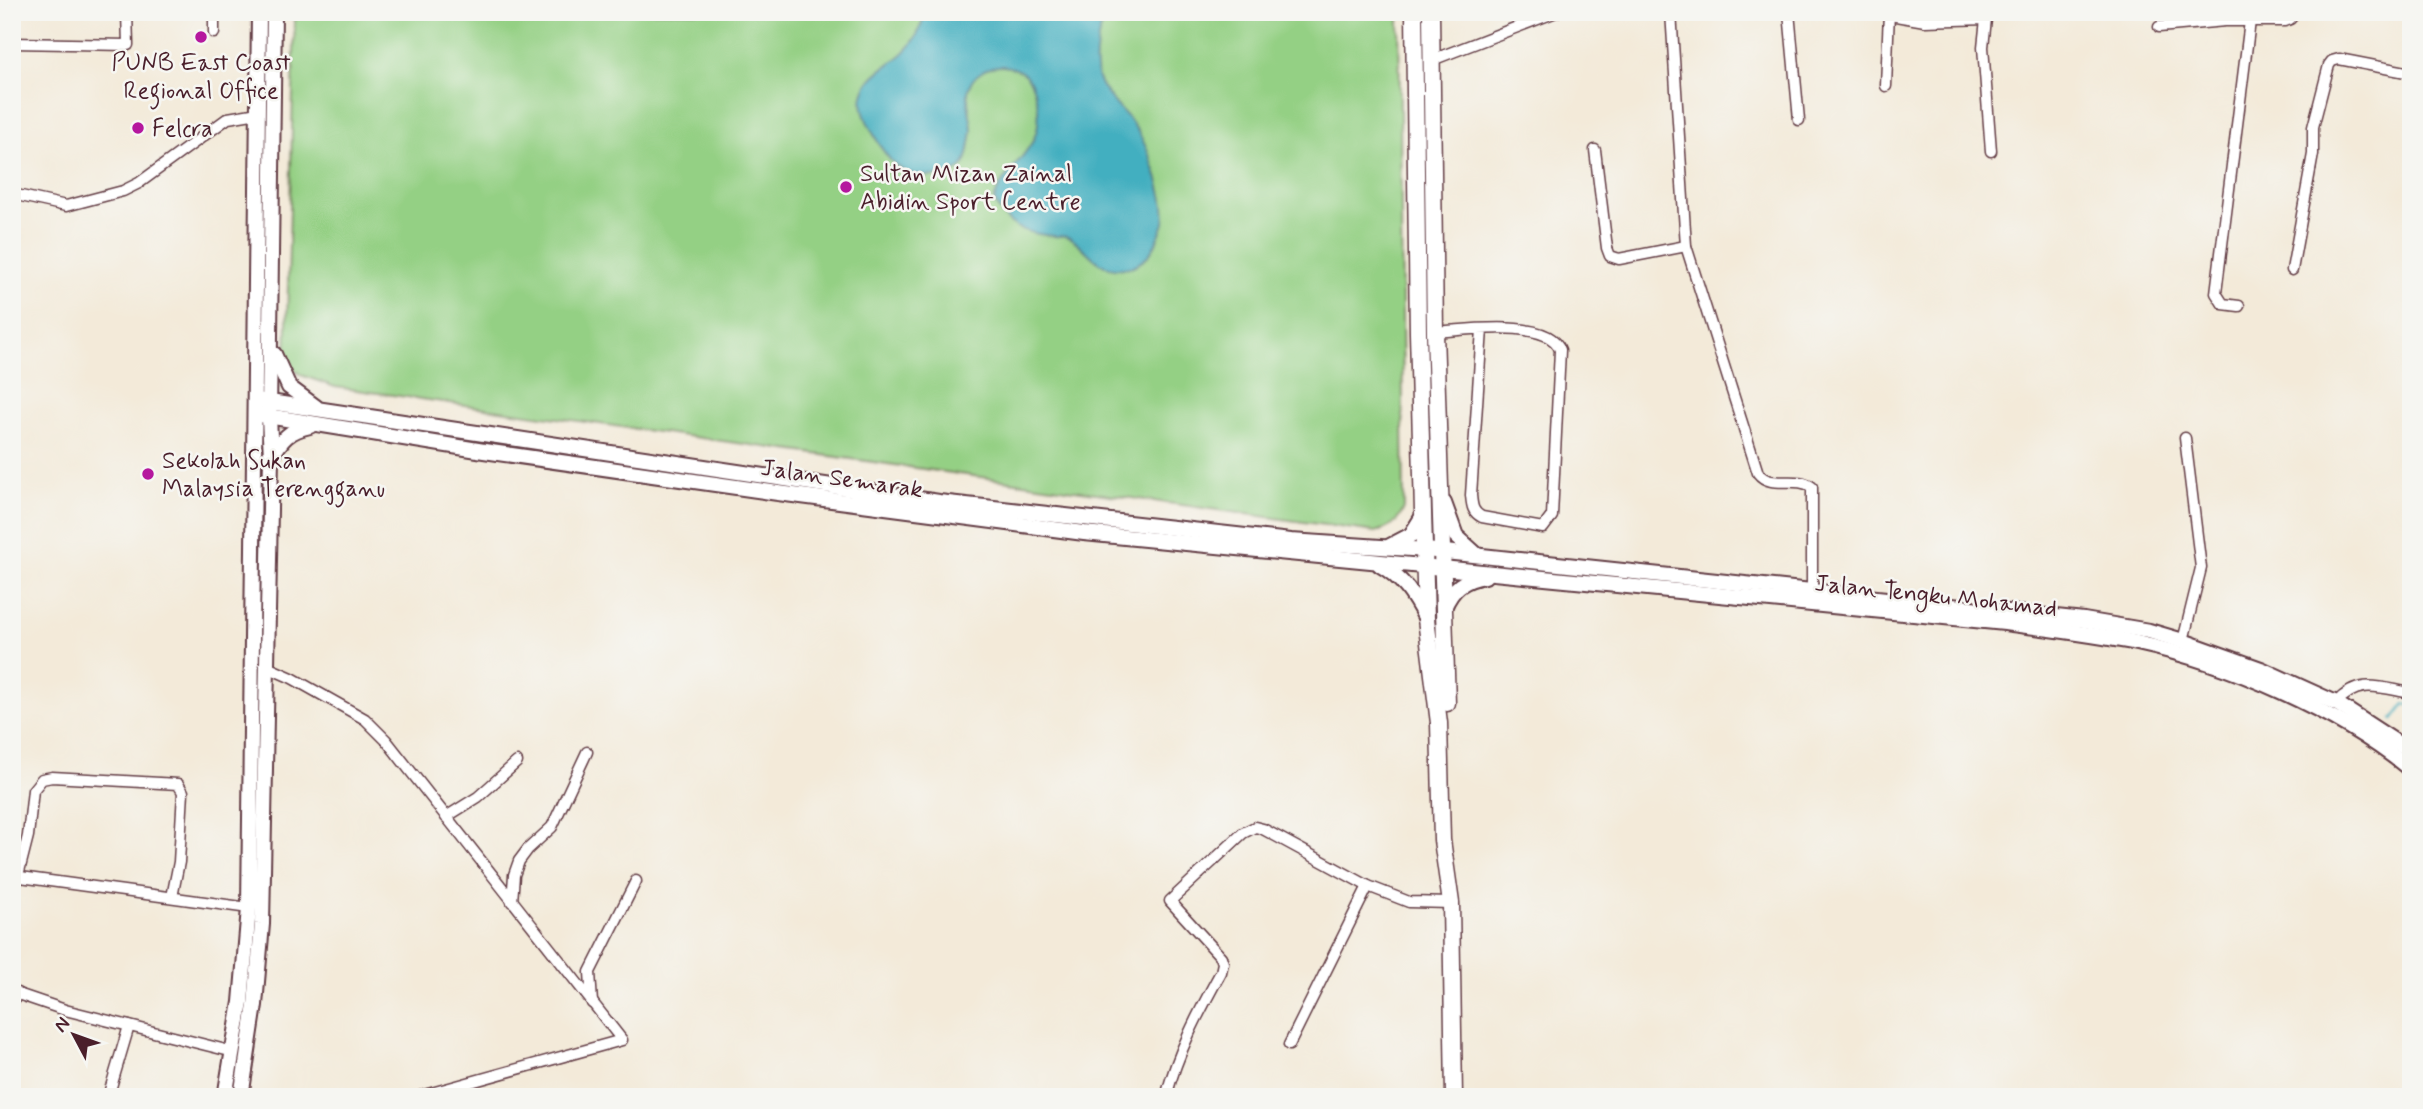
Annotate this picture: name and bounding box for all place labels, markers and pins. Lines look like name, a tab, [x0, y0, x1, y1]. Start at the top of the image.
marker: PUNB East Coast Regional Office	[193, 29, 209, 45]
place label: PUNB East Coast Regional Office	[112, 48, 291, 110]
place label: Felcra	[152, 114, 213, 145]
marker: Felcra	[130, 120, 146, 136]
place label: Sultan Mizan Zainal Abidin Sport Centre	[860, 159, 1081, 218]
marker: Sultan Mizan Zainal Abidin Sport Centre	[838, 179, 854, 195]
place label: Sekolah Sukan Malaysia Terengganu	[162, 446, 385, 508]
marker: Sekolah Sukan Malaysia Terengganu	[140, 466, 156, 482]

